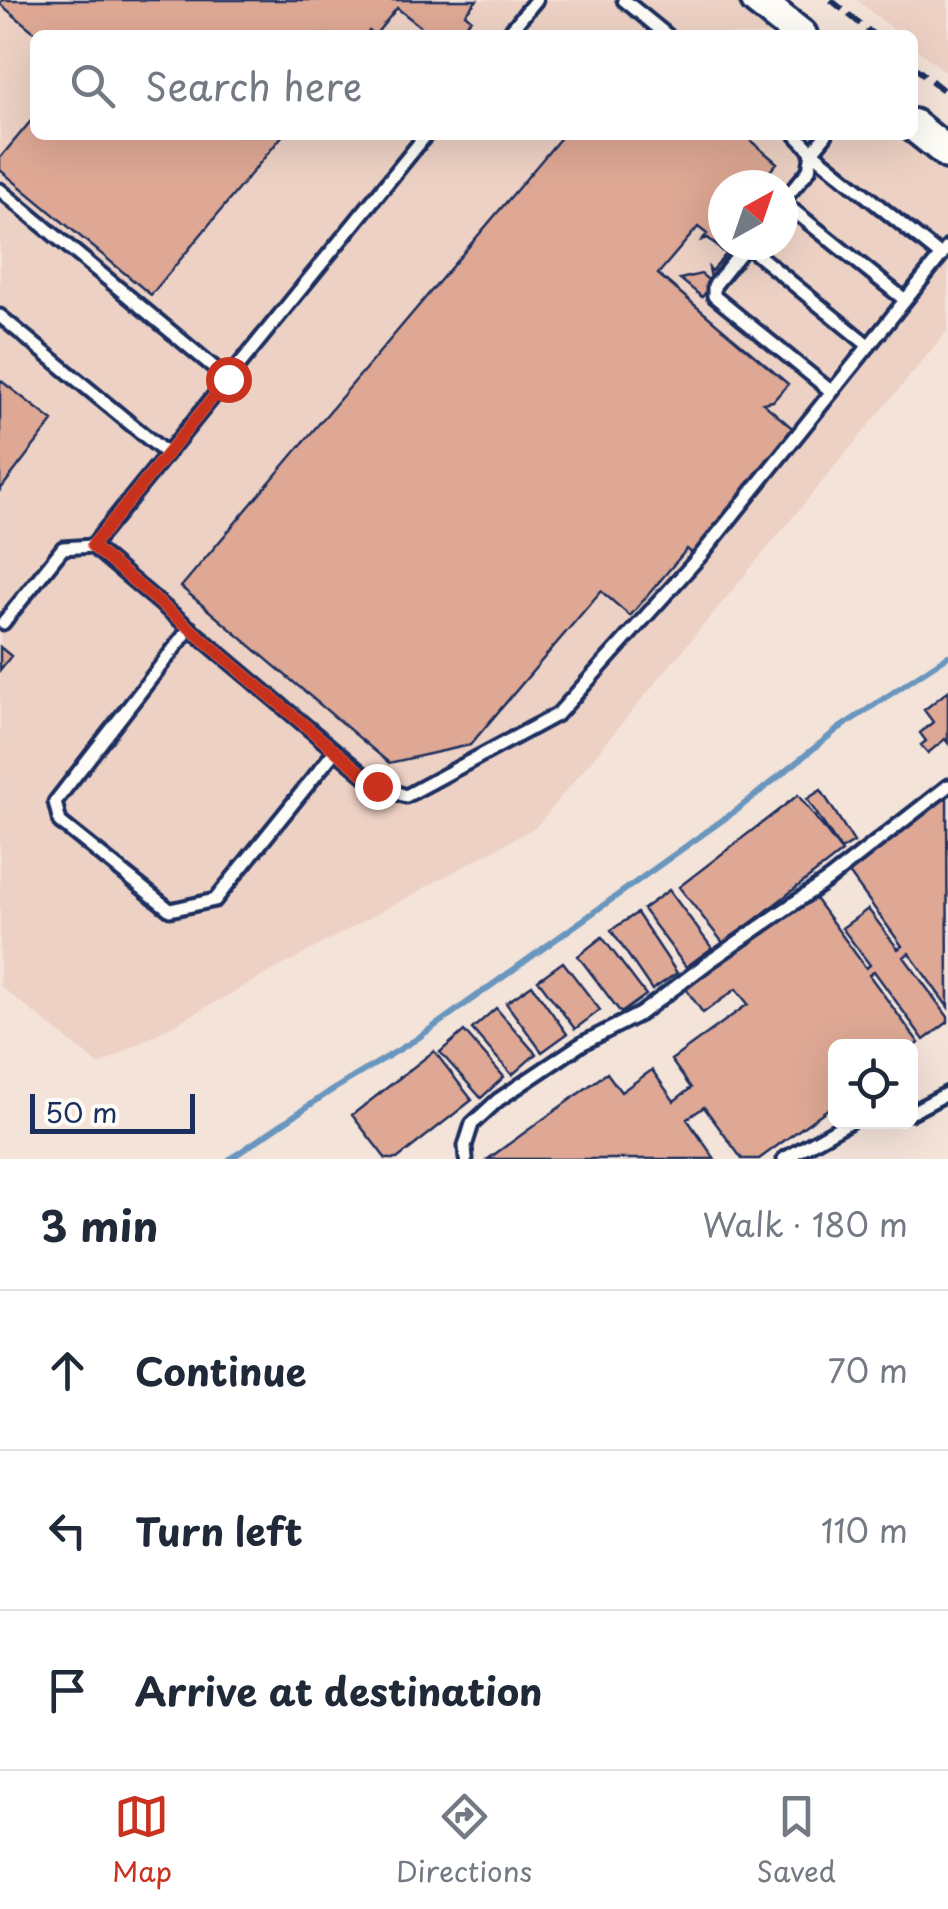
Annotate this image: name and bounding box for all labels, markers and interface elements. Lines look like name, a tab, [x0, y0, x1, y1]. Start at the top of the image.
search box	[30, 30, 918, 140]
text: Search here	[145, 57, 362, 114]
icon: search	[65, 58, 120, 113]
north arrow	[708, 170, 798, 260]
route start	[206, 357, 252, 403]
route end	[355, 764, 401, 810]
map controls	[828, 1039, 918, 1129]
button: locate	[828, 1039, 918, 1129]
scale bar	[30, 1089, 195, 1134]
text: 50 m	[45, 1090, 118, 1133]
text: 3 min	[40, 1193, 158, 1256]
text: Walk · 180 m	[702, 1200, 908, 1248]
text: Continue	[135, 1342, 306, 1399]
icon: ahead	[40, 1343, 95, 1398]
text: 70 m	[828, 1346, 908, 1394]
text: Turn left	[135, 1502, 303, 1559]
icon: left	[40, 1503, 95, 1558]
text: 110 m	[821, 1506, 908, 1554]
text: Arrive at destination	[135, 1662, 543, 1719]
icon: arrive	[40, 1663, 95, 1718]
tab: Map	[112, 1789, 172, 1892]
tab: Directions	[396, 1789, 532, 1892]
tab: Saved	[756, 1789, 836, 1892]

